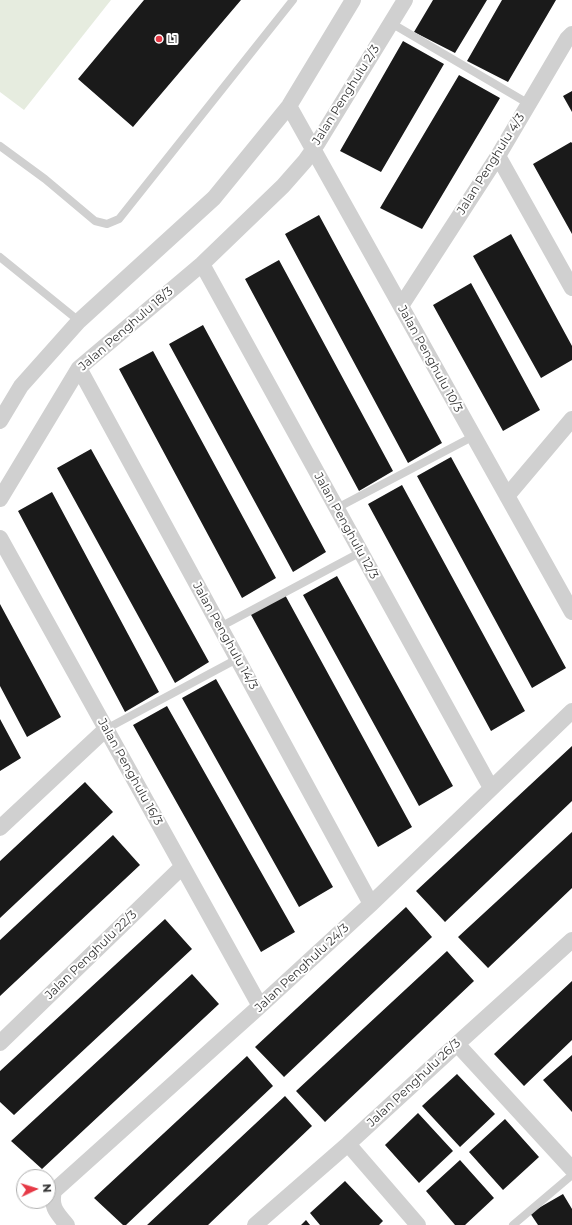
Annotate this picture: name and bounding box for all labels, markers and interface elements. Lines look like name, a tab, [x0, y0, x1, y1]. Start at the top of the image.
place label: L1	[167, 32, 178, 46]
marker: L1	[154, 34, 164, 44]
street label: Jalan Penghulu 2/3	[309, 42, 383, 148]
street label: Jalan Penghulu 4/3	[454, 111, 528, 217]
street label: Jalan Penghulu 18/3	[76, 284, 176, 374]
street label: Jalan Penghulu 10/3	[395, 303, 465, 415]
street label: Jalan Penghulu 12/3	[311, 470, 381, 582]
street label: Jalan Penghulu 14/3	[189, 580, 261, 692]
street label: Jalan Penghulu 16/3	[95, 716, 165, 828]
street label: Jalan Penghulu 22/3	[42, 907, 140, 1003]
street label: Jalan Penghulu 24/3	[252, 921, 352, 1015]
street label: Jalan Penghulu 26/3	[364, 1036, 464, 1130]
north arrow	[16, 1169, 56, 1209]
text: N	[40, 1183, 54, 1193]

